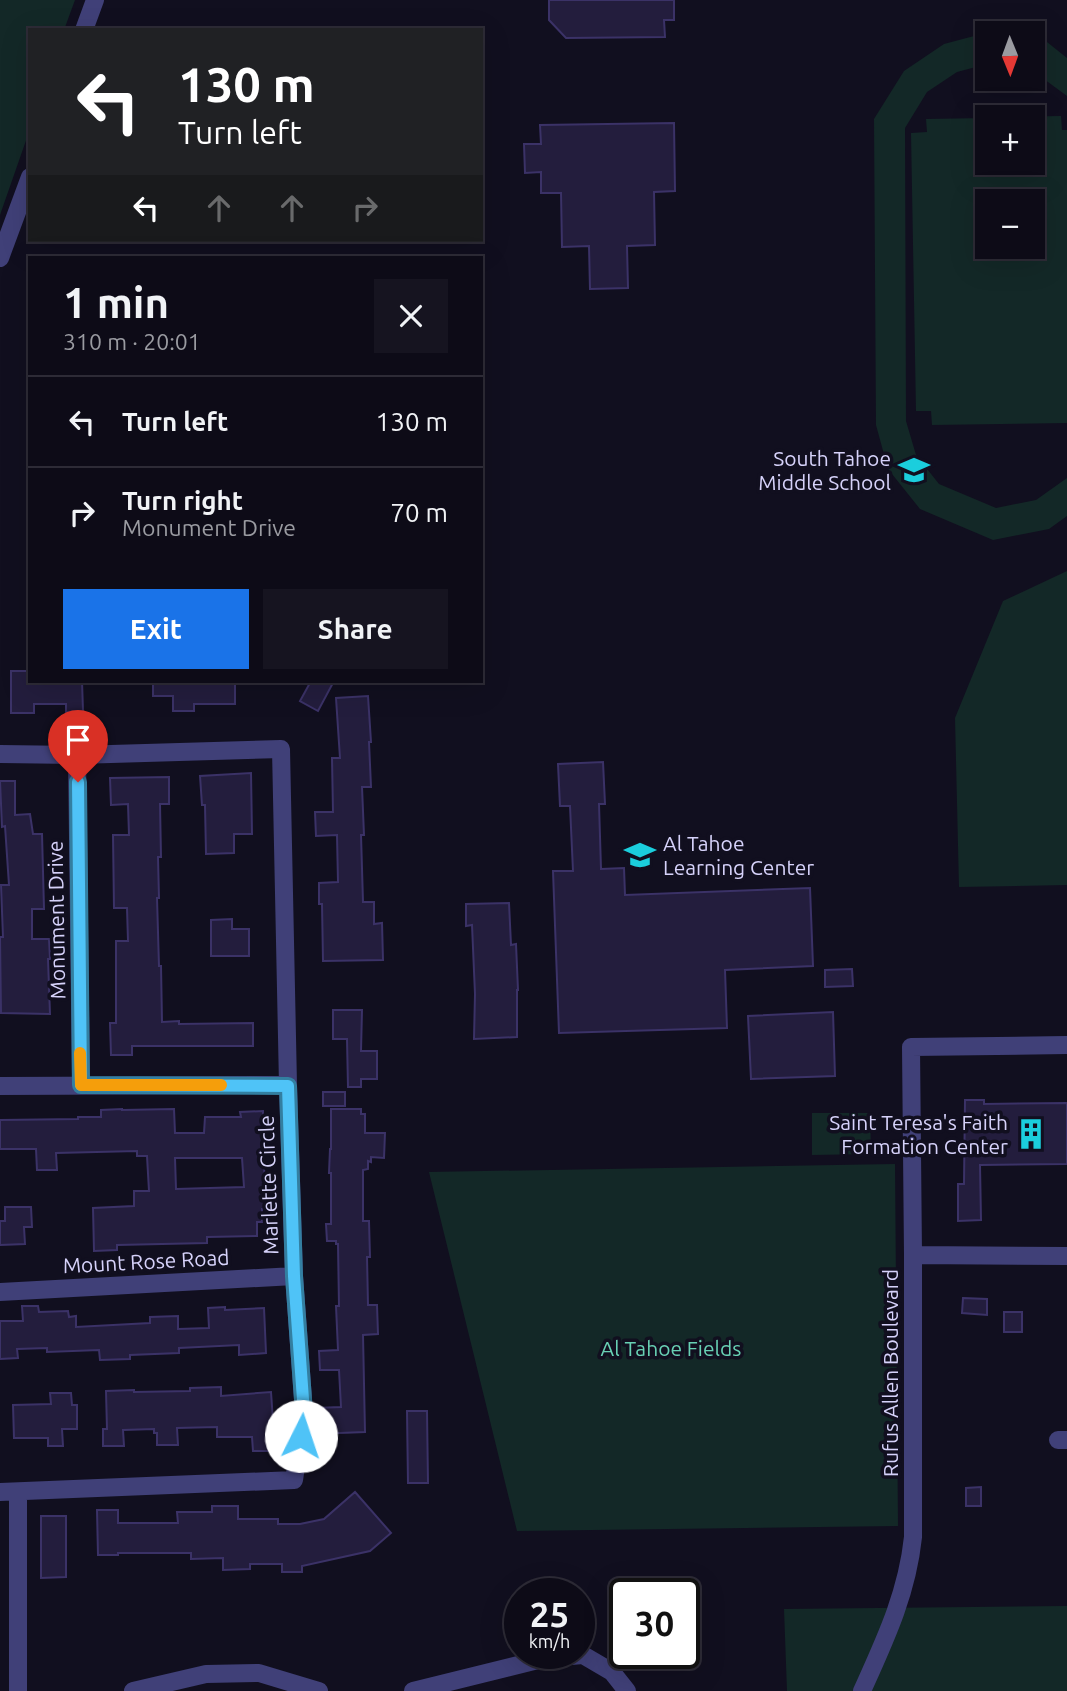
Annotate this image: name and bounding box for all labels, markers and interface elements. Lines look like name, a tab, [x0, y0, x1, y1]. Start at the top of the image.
north arrow	[975, 21, 1045, 91]
map controls	[975, 21, 1045, 259]
icon: left	[63, 56, 154, 147]
text: 130 m	[178, 56, 315, 111]
button: +	[975, 105, 1045, 175]
text: Turn left	[178, 114, 302, 150]
icon: left	[127, 189, 165, 227]
icon: ahead	[200, 189, 238, 227]
icon: ahead	[273, 189, 311, 227]
icon: right	[346, 189, 384, 227]
button: −	[975, 189, 1045, 259]
text: 1 min	[63, 279, 169, 326]
button: close	[374, 279, 448, 353]
text: 310 m · 20:01	[63, 329, 201, 354]
icon: left	[63, 403, 101, 441]
text: Turn left	[122, 407, 228, 436]
text: 130 m	[376, 407, 448, 436]
place label: South Tahoe Middle School	[758, 446, 891, 494]
school or university icon: South Tahoe Middle School	[897, 453, 931, 487]
text: Turn right	[122, 486, 243, 515]
icon: right	[63, 494, 101, 532]
text: 70 m	[390, 498, 448, 527]
text: Monument Drive	[122, 515, 296, 540]
button: Exit	[63, 589, 249, 669]
button: Share	[263, 589, 448, 669]
pin	[48, 710, 108, 782]
icon: arrive	[59, 721, 97, 759]
place label: Al Tahoe Learning Center	[663, 831, 814, 879]
school or university icon: Al Tahoe Learning Center	[623, 838, 657, 872]
street label: Monument Drive	[43, 840, 69, 1000]
place label: Saint Teresa's Faith Formation Center	[829, 1110, 1008, 1158]
street label: Marlette Circle	[254, 1115, 282, 1255]
building icon: Saint Teresa's Faith Formation Center	[1014, 1117, 1048, 1151]
street label: Mount Rose Road	[62, 1245, 230, 1277]
street label: Rufus Allen Boulevard	[878, 1269, 902, 1477]
park label: Al Tahoe Fields	[601, 1336, 741, 1360]
position arrow	[264, 1399, 338, 1473]
speed limit sign: 30	[609, 1578, 700, 1669]
text: 25	[530, 1594, 569, 1634]
text: km/h	[529, 1631, 570, 1651]

